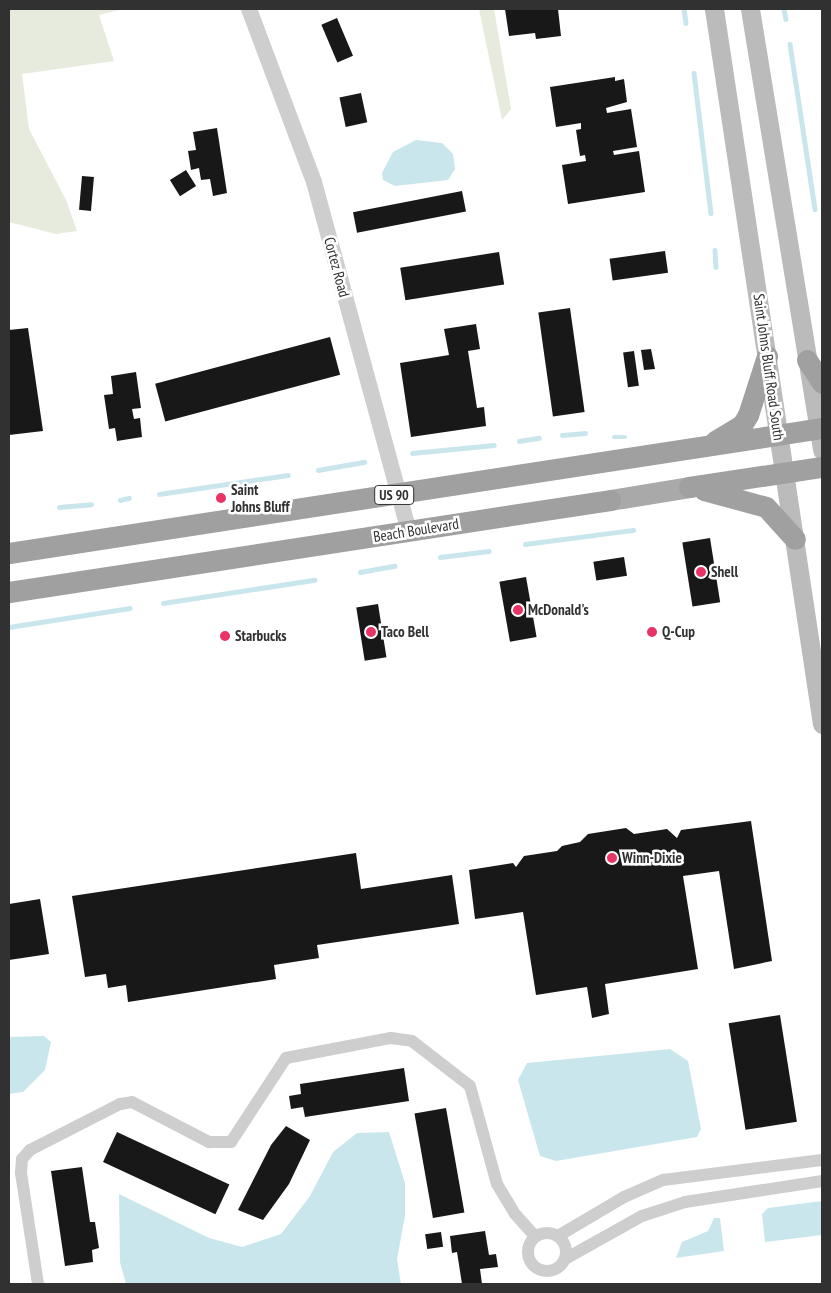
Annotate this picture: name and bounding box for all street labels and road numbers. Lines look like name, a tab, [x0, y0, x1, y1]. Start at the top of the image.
street label: Cortez Road	[320, 235, 354, 299]
street label: Saint Johns Bluff Road South	[750, 292, 788, 442]
road number: US 90	[374, 484, 414, 506]
street label: Beach Boulevard	[372, 514, 460, 546]

